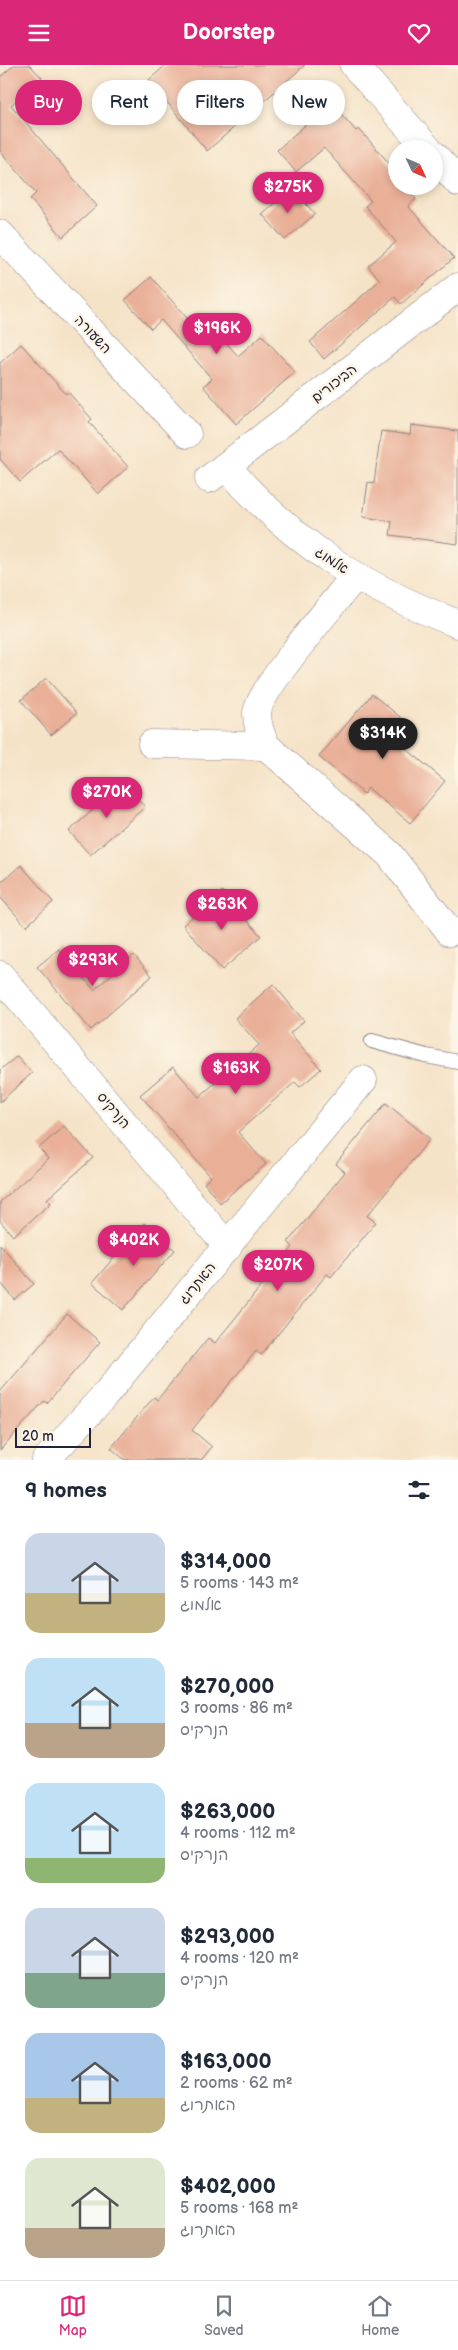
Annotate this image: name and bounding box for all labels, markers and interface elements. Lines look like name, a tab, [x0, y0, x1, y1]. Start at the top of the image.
icon: menu	[25, 19, 53, 47]
text: Doorstep	[183, 19, 275, 46]
icon: heart	[405, 19, 433, 47]
chip: Buy	[15, 80, 82, 125]
chip: Rent	[92, 80, 167, 125]
chip: Filters	[177, 80, 263, 125]
chip: New	[273, 80, 345, 125]
north arrow	[388, 140, 442, 195]
map controls	[388, 140, 443, 195]
pin: $275K	[253, 171, 323, 214]
text: $275K	[264, 178, 312, 197]
street label: השעורה	[71, 312, 115, 357]
pin: $196K	[182, 313, 252, 355]
text: $196K	[193, 319, 241, 338]
street label: הביכורים	[308, 360, 360, 406]
street label: אלמוג	[312, 543, 352, 577]
pin: $314K	[348, 717, 418, 760]
text: $314K	[360, 724, 406, 743]
pin: $270K	[72, 777, 142, 819]
text: $270K	[82, 783, 132, 802]
pin: $263K	[187, 889, 257, 931]
text: $263K	[197, 895, 247, 914]
pin: $293K	[58, 945, 128, 987]
text: $293K	[68, 951, 118, 970]
pin: $163K	[201, 1053, 271, 1095]
text: $163K	[212, 1059, 260, 1078]
street label: הנרקיס	[94, 1089, 134, 1132]
pin: $402K	[99, 1225, 169, 1267]
text: $402K	[109, 1231, 159, 1250]
pin: $207K	[243, 1249, 313, 1292]
text: $207K	[253, 1256, 303, 1275]
street label: האתרוג	[175, 1259, 219, 1308]
scale bar	[15, 1425, 91, 1448]
text: 20 m	[22, 1428, 54, 1445]
icon: filters	[405, 1476, 433, 1504]
text: 9 homes	[25, 1478, 107, 1503]
text: $314,000	[180, 1549, 271, 1574]
icon: home	[65, 1553, 125, 1613]
text: 5 rooms · 143 m²	[180, 1574, 299, 1593]
text: אלמוג	[180, 1596, 222, 1615]
text: $270,000	[180, 1674, 274, 1699]
icon: home	[65, 1678, 125, 1738]
text: 3 rooms · 86 m²	[180, 1699, 293, 1718]
text: הנרקיס	[180, 1721, 228, 1740]
text: $263,000	[180, 1799, 275, 1824]
icon: home	[65, 1803, 125, 1863]
text: 4 rooms · 112 m²	[180, 1824, 296, 1843]
text: הנרקיס	[180, 1846, 228, 1865]
text: $293,000	[180, 1924, 275, 1949]
icon: home	[65, 1928, 125, 1988]
text: 4 rooms · 120 m²	[180, 1949, 299, 1968]
text: הנרקיס	[180, 1971, 228, 1990]
text: $163,000	[180, 2049, 272, 2074]
icon: home	[65, 2053, 125, 2113]
text: 2 rooms · 62 m²	[180, 2074, 293, 2093]
text: האתרוג	[180, 2096, 236, 2115]
text: $402,000	[180, 2174, 276, 2199]
icon: home	[65, 2178, 125, 2238]
text: 5 rooms · 168 m²	[180, 2199, 298, 2218]
text: האתרוג	[180, 2221, 236, 2240]
tab: Map	[59, 2292, 87, 2339]
tab: Saved	[204, 2292, 244, 2339]
tab: Home	[361, 2292, 399, 2339]

